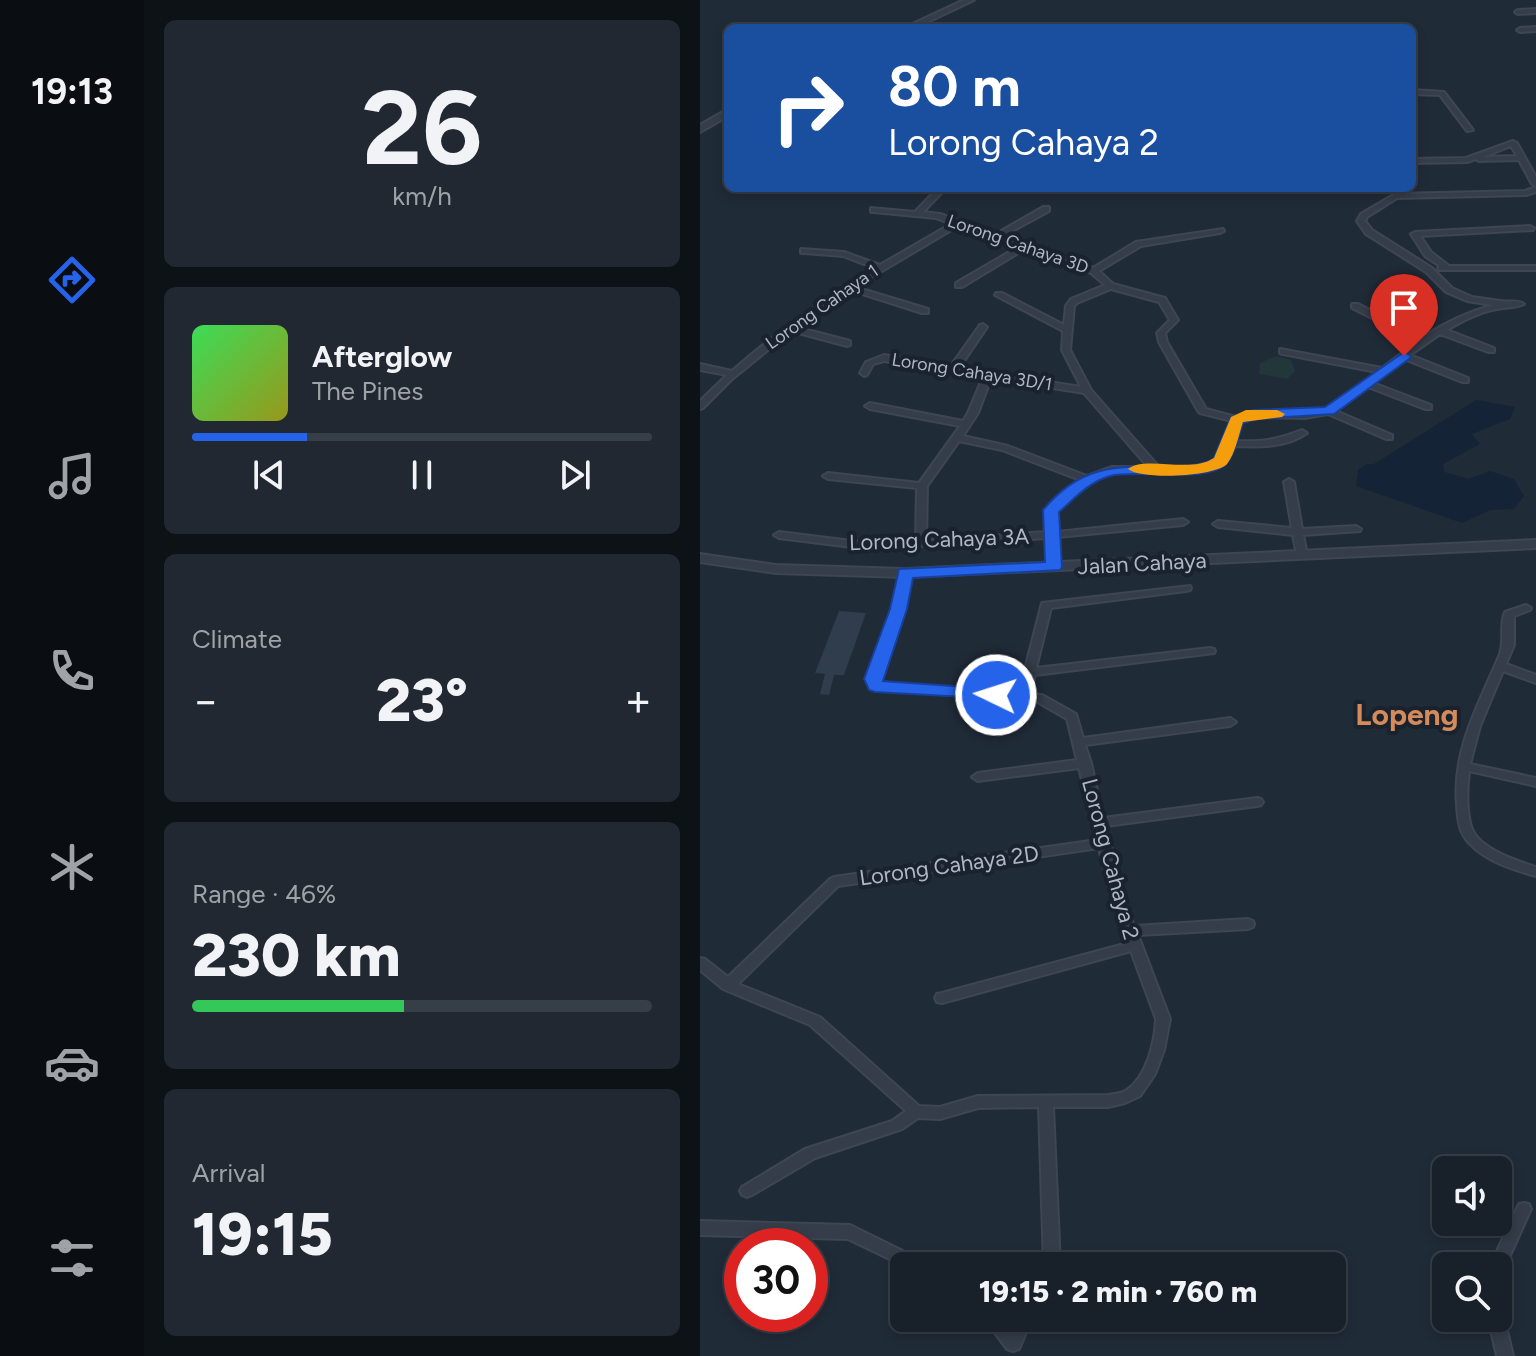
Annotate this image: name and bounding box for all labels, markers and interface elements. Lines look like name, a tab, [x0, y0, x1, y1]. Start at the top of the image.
text: 80 m	[888, 53, 1021, 120]
icon: right	[756, 56, 860, 160]
text: 26	[362, 65, 482, 190]
text: 19:13	[31, 70, 113, 113]
text: Lorong Cahaya 2	[888, 121, 1159, 164]
text: km/h	[392, 180, 452, 212]
street label: Lorong Cahaya 3D	[945, 210, 1091, 278]
icon: directions	[44, 252, 100, 308]
street label: Lorong Cahaya 1	[761, 260, 883, 354]
pin	[1370, 274, 1438, 356]
icon: arrive	[1382, 286, 1426, 330]
text: Afterglow	[312, 338, 452, 375]
street label: Lorong Cahaya 3D/1	[890, 348, 1054, 396]
text: The Pines	[312, 375, 423, 407]
icon: music	[44, 448, 100, 504]
icon: previous	[247, 453, 291, 497]
icon: pause	[400, 453, 444, 497]
icon: next	[553, 453, 597, 497]
street label: Lorong Cahaya 3A	[848, 523, 1030, 556]
street label: Jalan Cahaya	[1077, 547, 1207, 580]
text: Climate	[192, 623, 282, 655]
icon: phone	[44, 643, 100, 699]
position arrow	[954, 653, 1038, 737]
text: 23°	[376, 664, 468, 736]
text: −	[192, 674, 219, 727]
text: +	[625, 674, 652, 727]
district label: Lopeng	[1355, 696, 1459, 733]
street label: Lorong Cahaya 2	[1076, 776, 1145, 943]
icon: climate	[44, 839, 100, 895]
street label: Lorong Cahaya 2D	[858, 840, 1040, 891]
text: Range · 46%	[192, 878, 336, 910]
text: 230 km	[192, 919, 401, 991]
icon: car	[44, 1035, 100, 1091]
map controls	[1432, 1156, 1512, 1332]
button: sound	[1432, 1156, 1512, 1236]
text: Arrival	[192, 1157, 265, 1189]
text: 19:15	[192, 1198, 333, 1270]
speed limit sign: 30	[724, 1228, 828, 1332]
icon: filters	[44, 1230, 100, 1286]
button: search	[1432, 1252, 1512, 1332]
text: 19:15 · 2 min · 760 m	[979, 1273, 1257, 1310]

